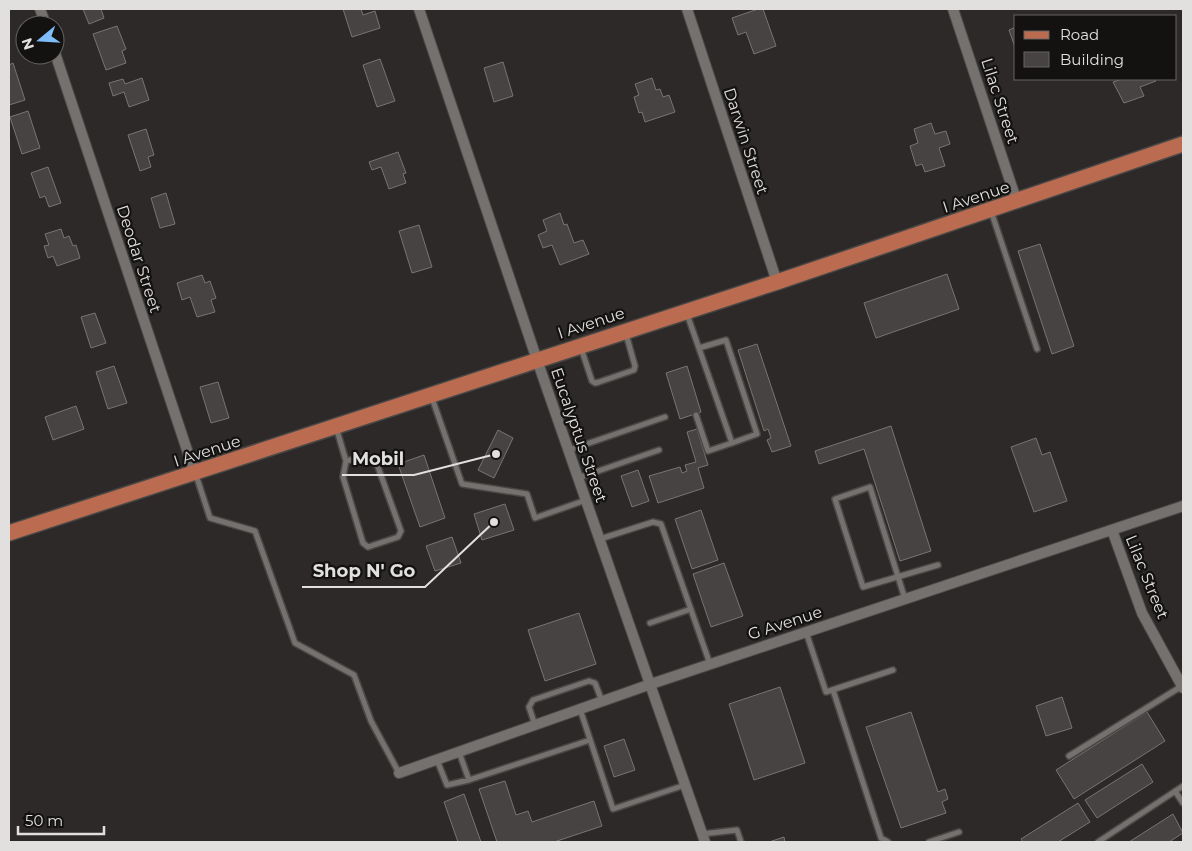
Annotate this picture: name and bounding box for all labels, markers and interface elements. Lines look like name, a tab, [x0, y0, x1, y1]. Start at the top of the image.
north arrow	[15, 15, 65, 65]
legend	[1014, 15, 1177, 80]
text: Road	[1060, 25, 1099, 44]
text: N	[17, 36, 38, 52]
text: Building	[1060, 50, 1124, 69]
street label: Lilac Street	[977, 56, 1023, 147]
street label: Darwin Street	[720, 85, 772, 197]
street label: I Avenue	[940, 177, 1012, 217]
street label: Deodar Street	[113, 203, 166, 316]
street label: I Avenue	[555, 303, 627, 343]
street label: Eucalyptus Street	[547, 365, 611, 505]
street label: I Avenue	[171, 431, 243, 471]
callout: Mobil	[342, 442, 414, 475]
text: Mobil	[352, 448, 404, 470]
street label: Lilac Street	[1122, 532, 1173, 622]
callout: Shop N' Go	[302, 554, 425, 587]
text: Shop N' Go	[313, 560, 416, 582]
street label: G Avenue	[745, 602, 825, 644]
scale bar	[18, 804, 104, 836]
text: 50 m	[25, 811, 63, 830]

